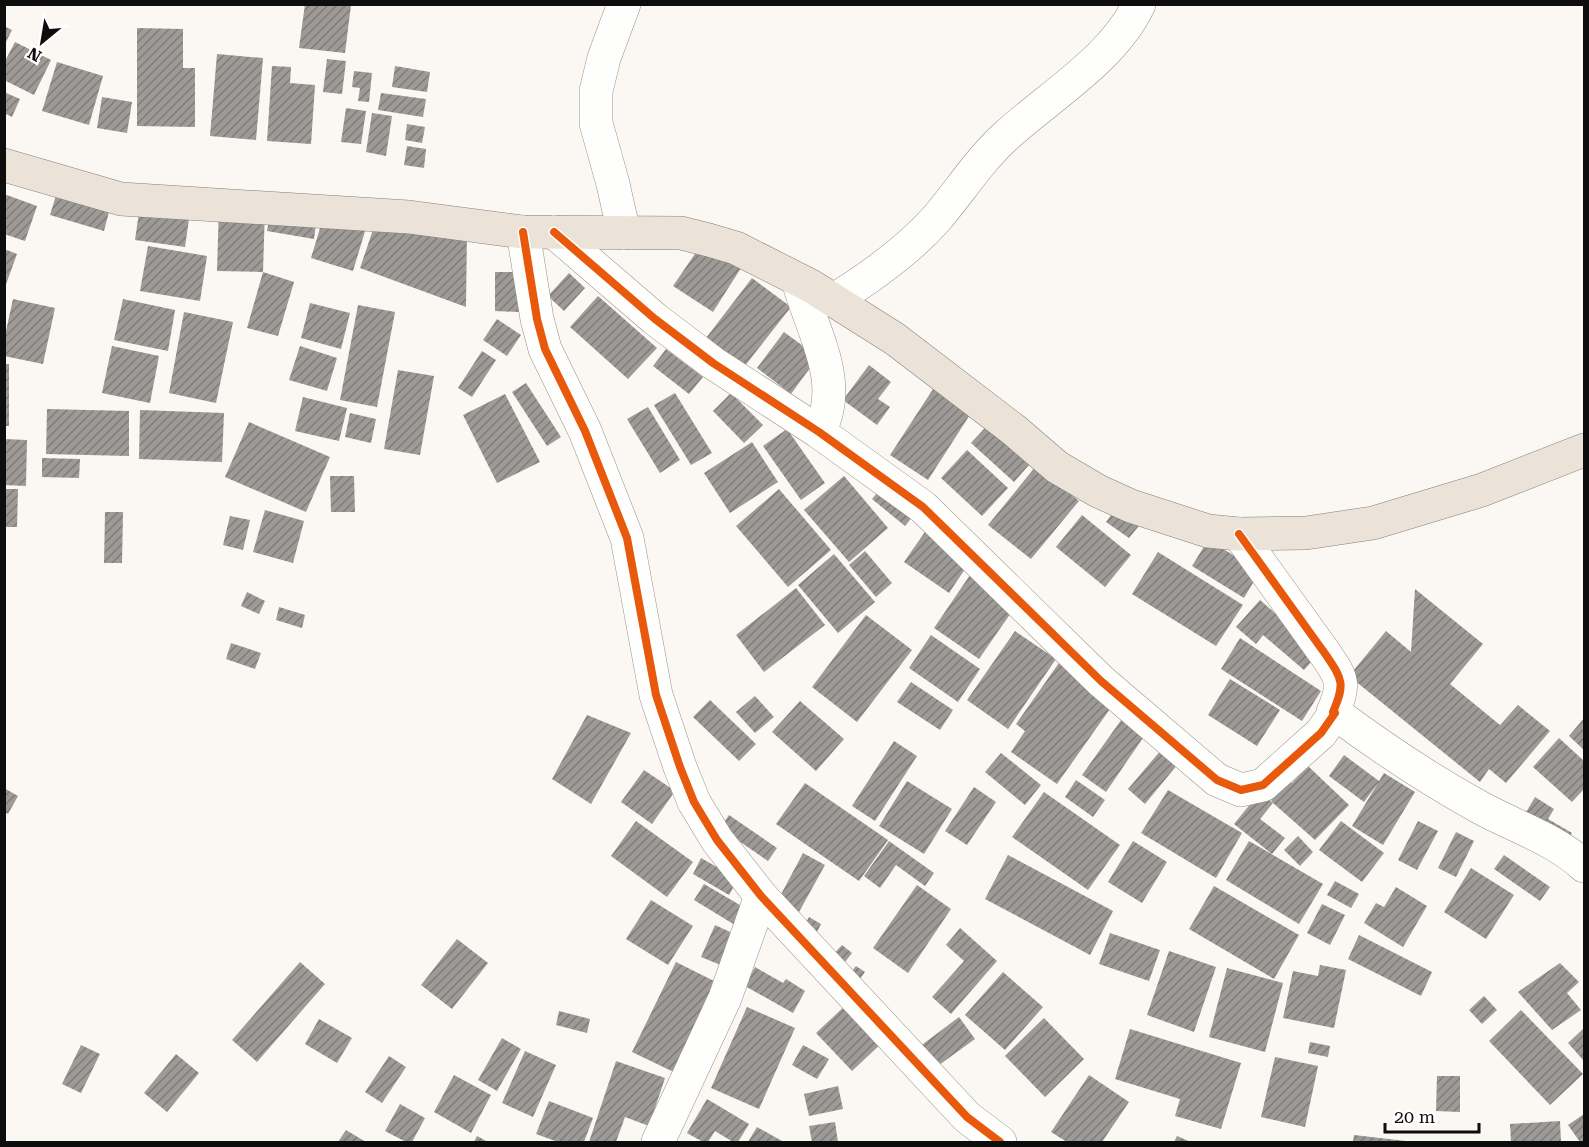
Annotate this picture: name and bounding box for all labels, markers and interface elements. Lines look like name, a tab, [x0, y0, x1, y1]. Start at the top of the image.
north arrow	[12, 12, 72, 72]
text: N	[25, 43, 45, 66]
scale bar	[1385, 1096, 1480, 1134]
text: 20 m	[1394, 1106, 1435, 1127]

